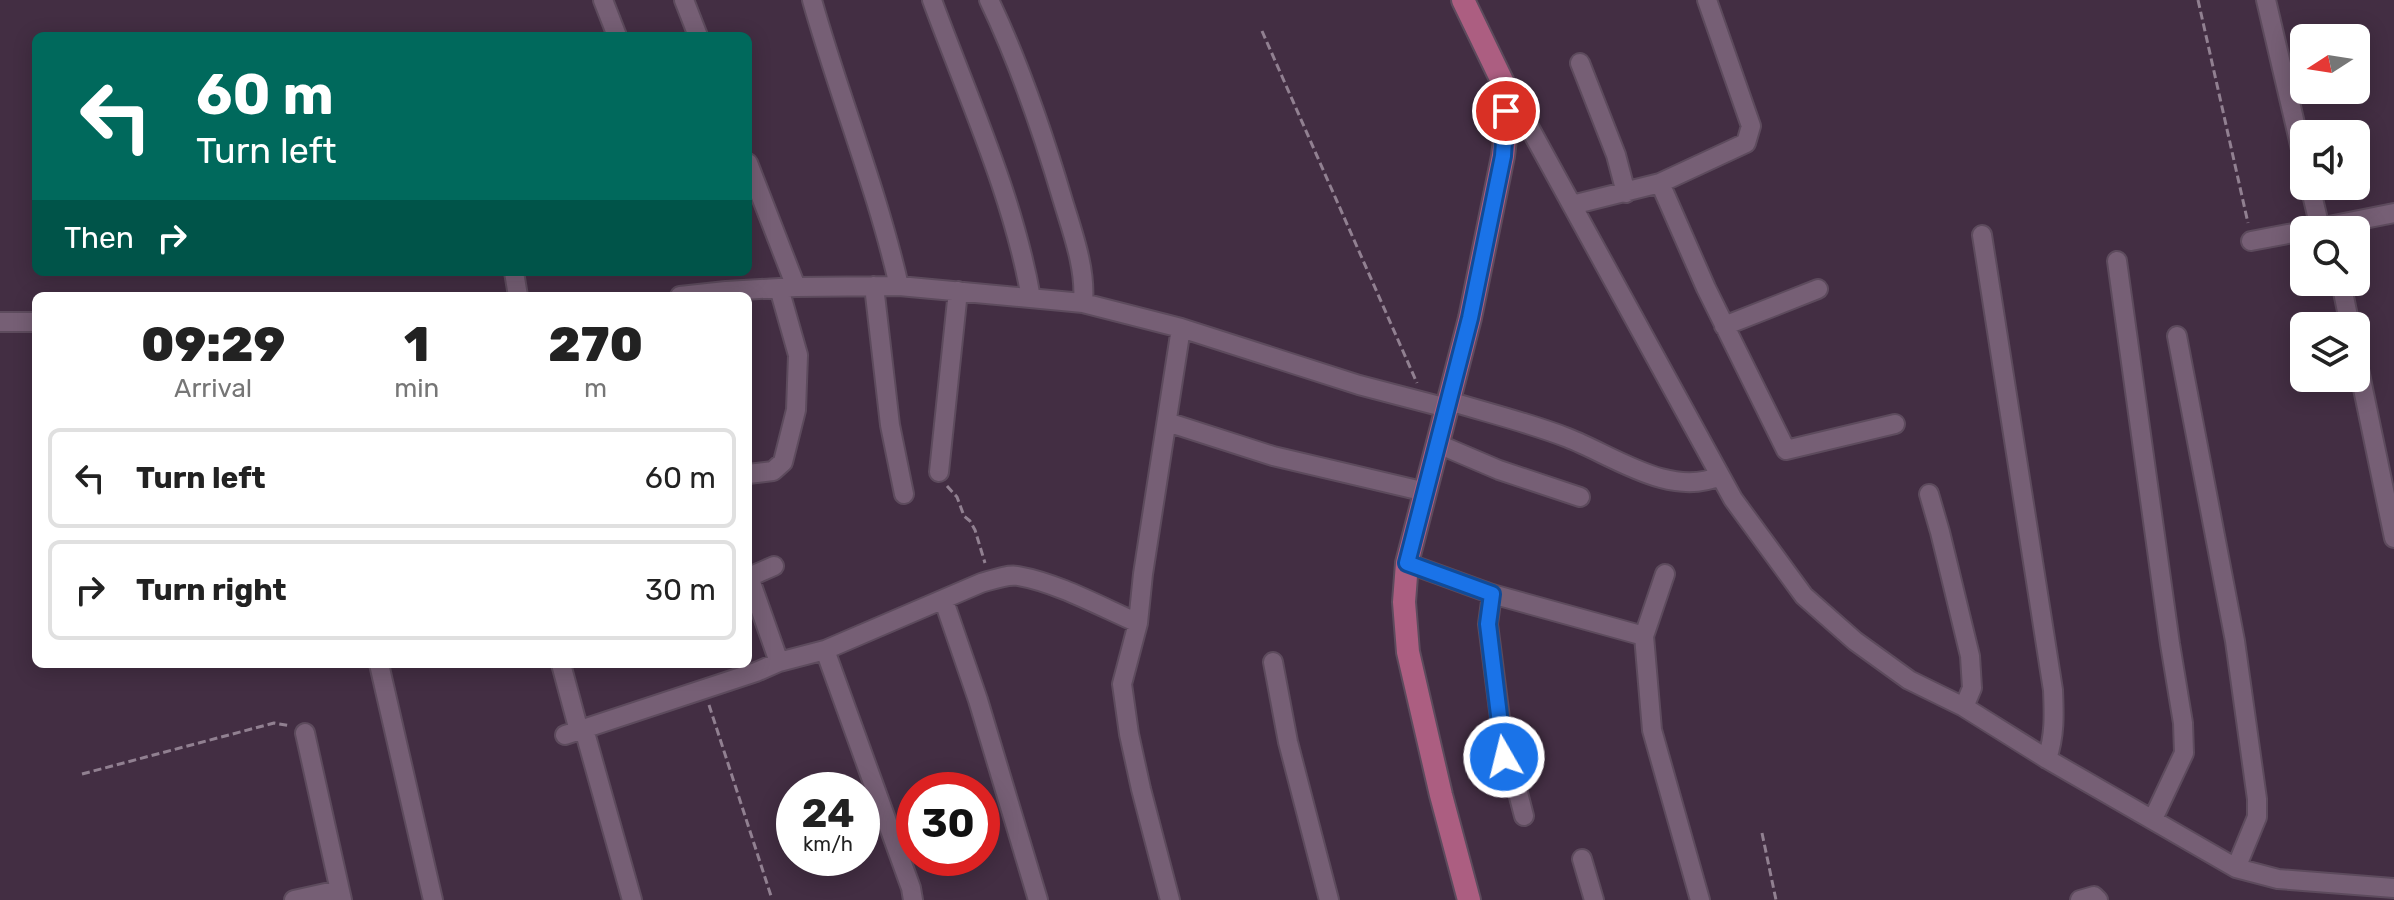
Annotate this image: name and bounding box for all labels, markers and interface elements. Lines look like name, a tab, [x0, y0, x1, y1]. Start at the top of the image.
north arrow	[2290, 24, 2370, 104]
map controls	[2290, 24, 2370, 392]
text: 60 m	[196, 62, 334, 128]
icon: left	[64, 64, 168, 168]
pin	[1472, 77, 1540, 145]
icon: arrive	[1484, 89, 1528, 133]
button: sound	[2290, 120, 2370, 200]
text: Turn left	[196, 129, 337, 172]
icon: right	[150, 216, 194, 260]
button: search	[2290, 216, 2370, 296]
text: Then	[64, 220, 134, 256]
button: layers	[2290, 312, 2370, 392]
text: 09:29	[141, 316, 285, 373]
text: 1	[404, 316, 429, 373]
text: 270	[548, 316, 643, 373]
text: Arrival	[174, 373, 252, 404]
text: min	[394, 373, 439, 404]
text: m	[584, 373, 607, 404]
icon: left	[68, 456, 112, 500]
text: Turn left	[136, 460, 266, 496]
text: 60 m	[645, 460, 716, 496]
icon: right	[68, 568, 112, 612]
text: Turn right	[136, 572, 287, 608]
text: 30 m	[645, 572, 716, 608]
position arrow	[1462, 715, 1546, 799]
speed limit sign: 30	[896, 772, 1000, 876]
text: 24	[801, 790, 855, 837]
text: km/h	[803, 832, 853, 856]

